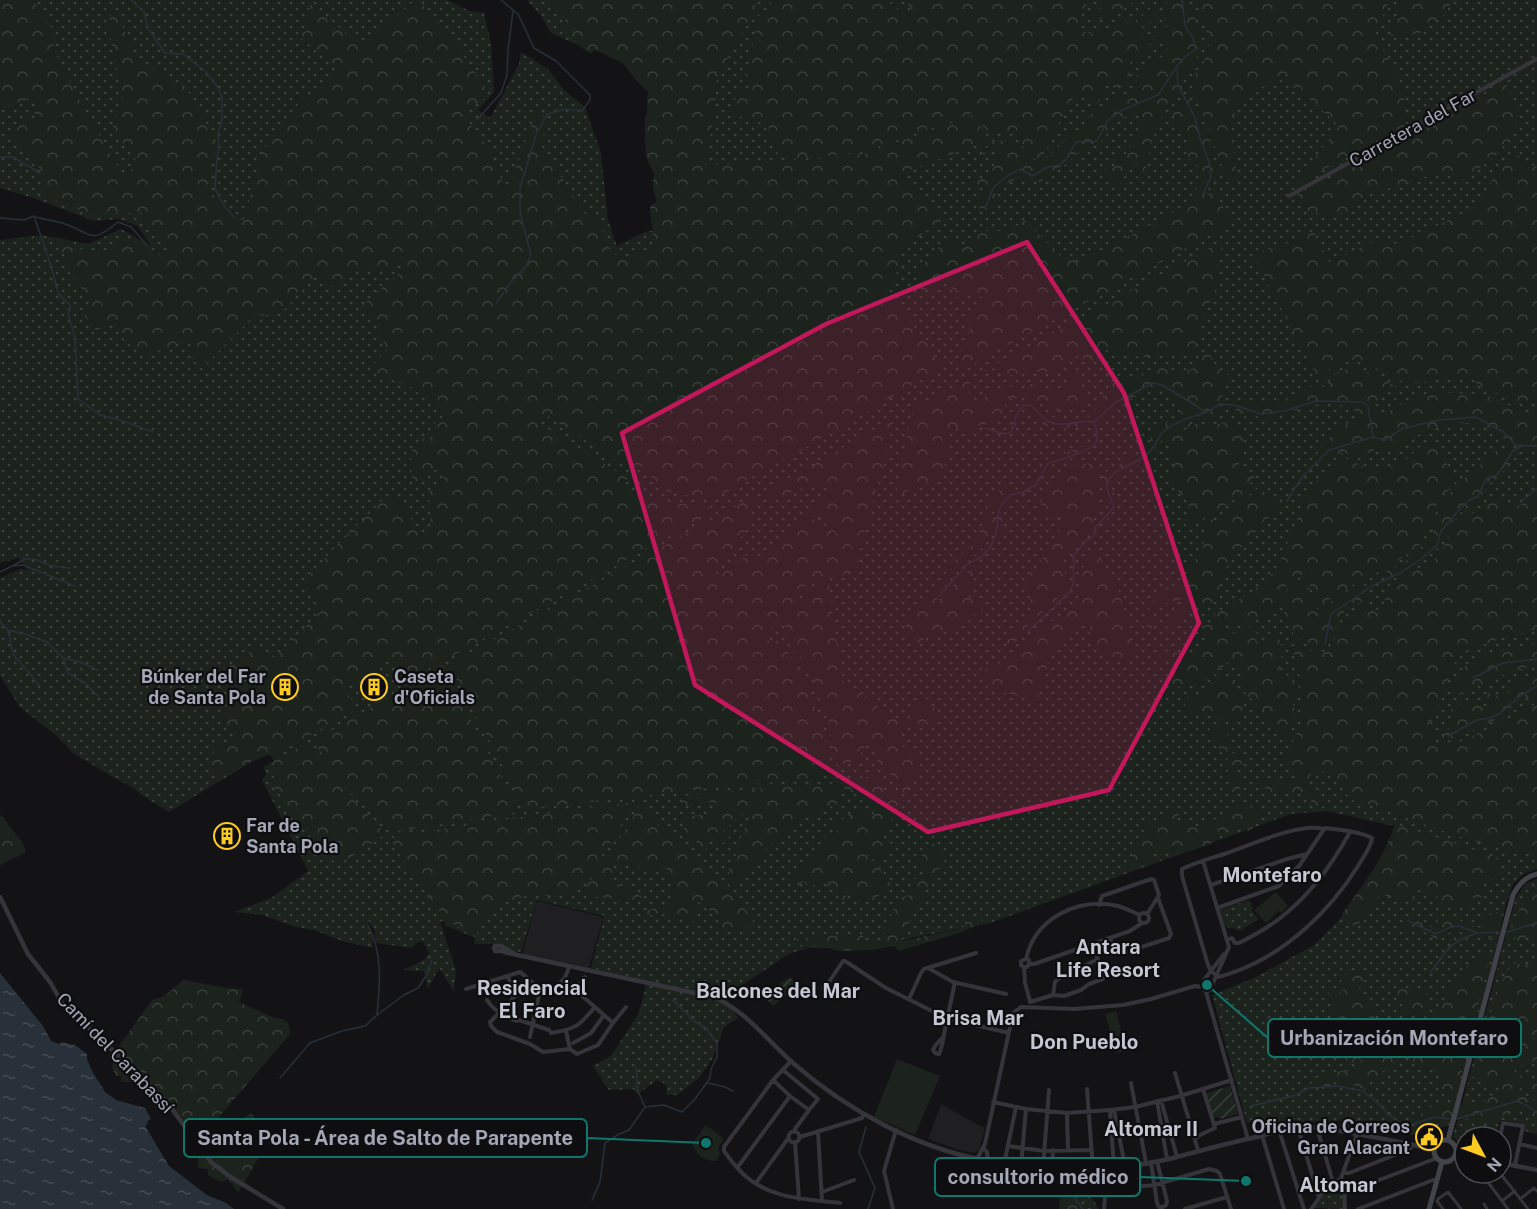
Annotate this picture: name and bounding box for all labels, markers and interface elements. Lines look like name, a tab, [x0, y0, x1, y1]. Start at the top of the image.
street label: Carretera del Far	[1346, 84, 1480, 171]
place label: Búnker del Far de Santa Pola	[141, 666, 267, 708]
place label: Caseta d'Oficials	[394, 666, 475, 708]
building icon: Búnker del Far de Santa Pola	[270, 672, 300, 702]
building icon: Caseta d'Oficials	[359, 672, 389, 702]
place label: Far de Santa Pola	[246, 815, 338, 857]
building icon: Far de Santa Pola	[212, 821, 242, 851]
district label: Montefaro	[1222, 863, 1322, 887]
district label: Antara Life Resort	[1056, 935, 1160, 982]
district label: Residencial El Faro	[477, 976, 587, 1023]
district label: Balcones del Mar	[696, 979, 860, 1003]
street label: Camí del Carabassí	[53, 988, 179, 1118]
district label: Brisa Mar	[932, 1006, 1024, 1030]
callout: Urbanización Montefaro	[1268, 1019, 1521, 1057]
text: Urbanización Montefaro	[1280, 1026, 1508, 1050]
district label: Don Pueblo	[1030, 1030, 1138, 1054]
place label: Oficina de Correos Gran Alacant	[1251, 1116, 1410, 1158]
district label: Altomar II	[1104, 1117, 1198, 1141]
callout: Santa Pola - Área de Salto de Parapente	[184, 1119, 587, 1157]
public building icon: Oficina de Correos Gran Alacant	[1414, 1122, 1444, 1152]
text: Santa Pola - Área de Salto de Parapente	[197, 1125, 573, 1150]
north arrow	[1453, 1125, 1513, 1185]
text: N	[1483, 1154, 1505, 1175]
callout: consultorio médico	[935, 1158, 1140, 1196]
text: consultorio médico	[947, 1165, 1129, 1189]
district label: Altomar	[1299, 1173, 1377, 1197]

